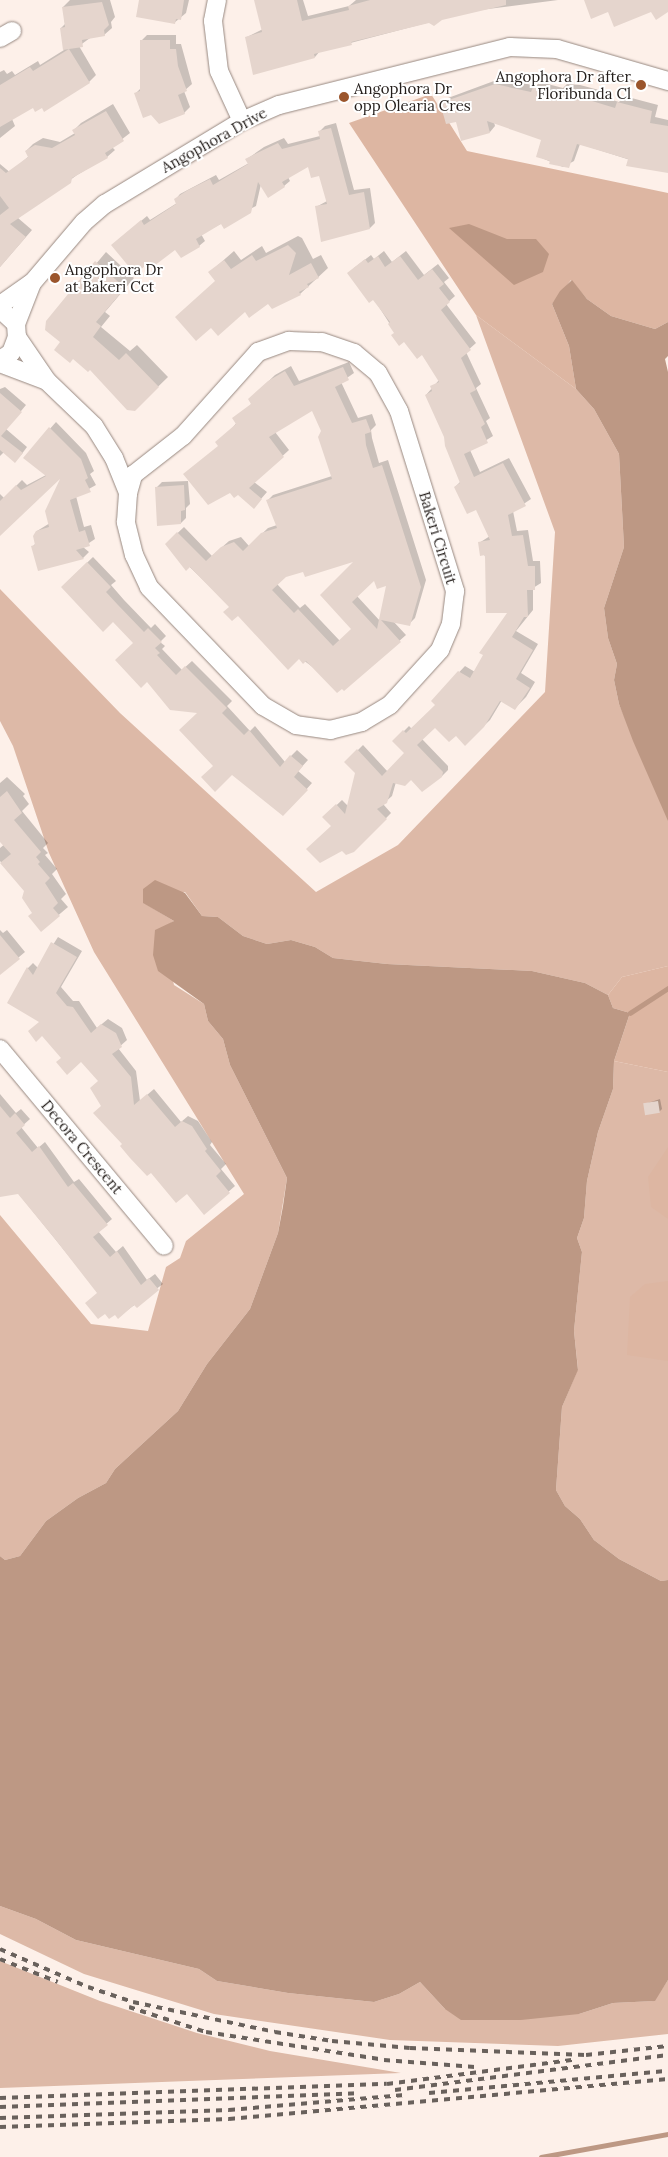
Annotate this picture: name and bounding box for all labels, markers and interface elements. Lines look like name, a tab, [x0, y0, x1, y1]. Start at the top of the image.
place label: Angophora Dr after Floribunda Cl	[496, 67, 631, 102]
place label: Angophora Dr opp Olearia Cres	[354, 79, 471, 114]
marker: Angophora Dr after Floribunda Cl	[635, 79, 647, 91]
marker: Angophora Dr opp Olearia Cres	[338, 91, 350, 103]
street label: Angophora Drive	[158, 104, 270, 176]
place label: Angophora Dr at Bakeri Cct	[65, 260, 163, 295]
marker: Angophora Dr at Bakeri Cct	[49, 272, 61, 284]
street label: Bakeri Circuit	[415, 489, 461, 587]
street label: Decora Crescent	[38, 1096, 126, 1198]

